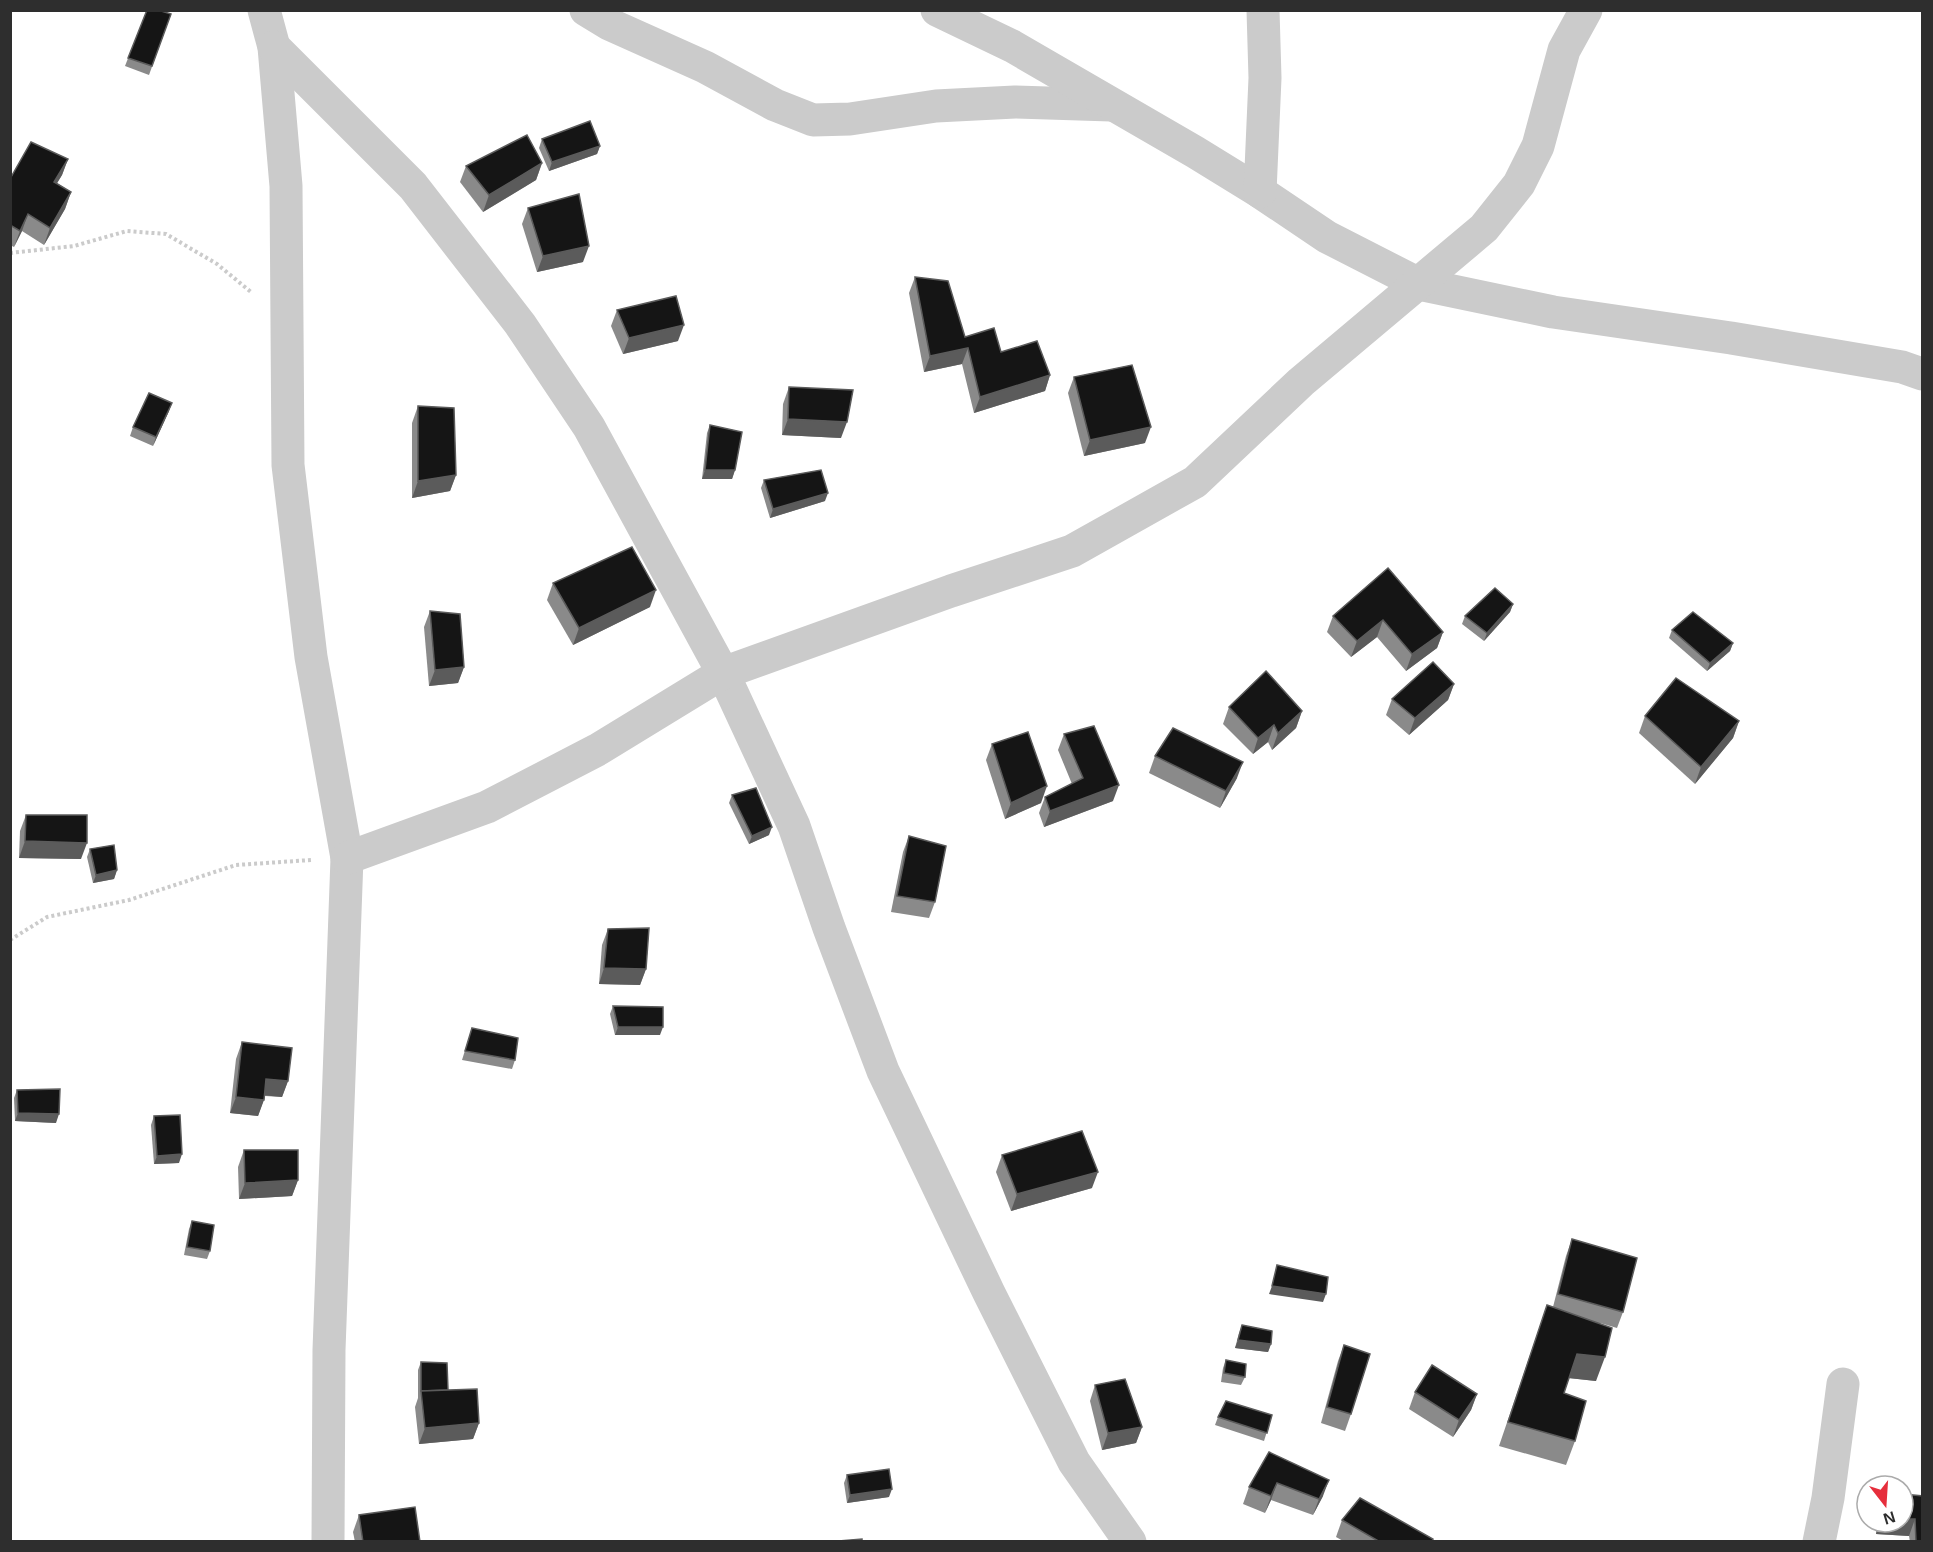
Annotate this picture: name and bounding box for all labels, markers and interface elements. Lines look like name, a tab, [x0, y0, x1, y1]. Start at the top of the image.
north arrow	[1855, 1474, 1915, 1534]
text: N	[1881, 1508, 1897, 1528]

